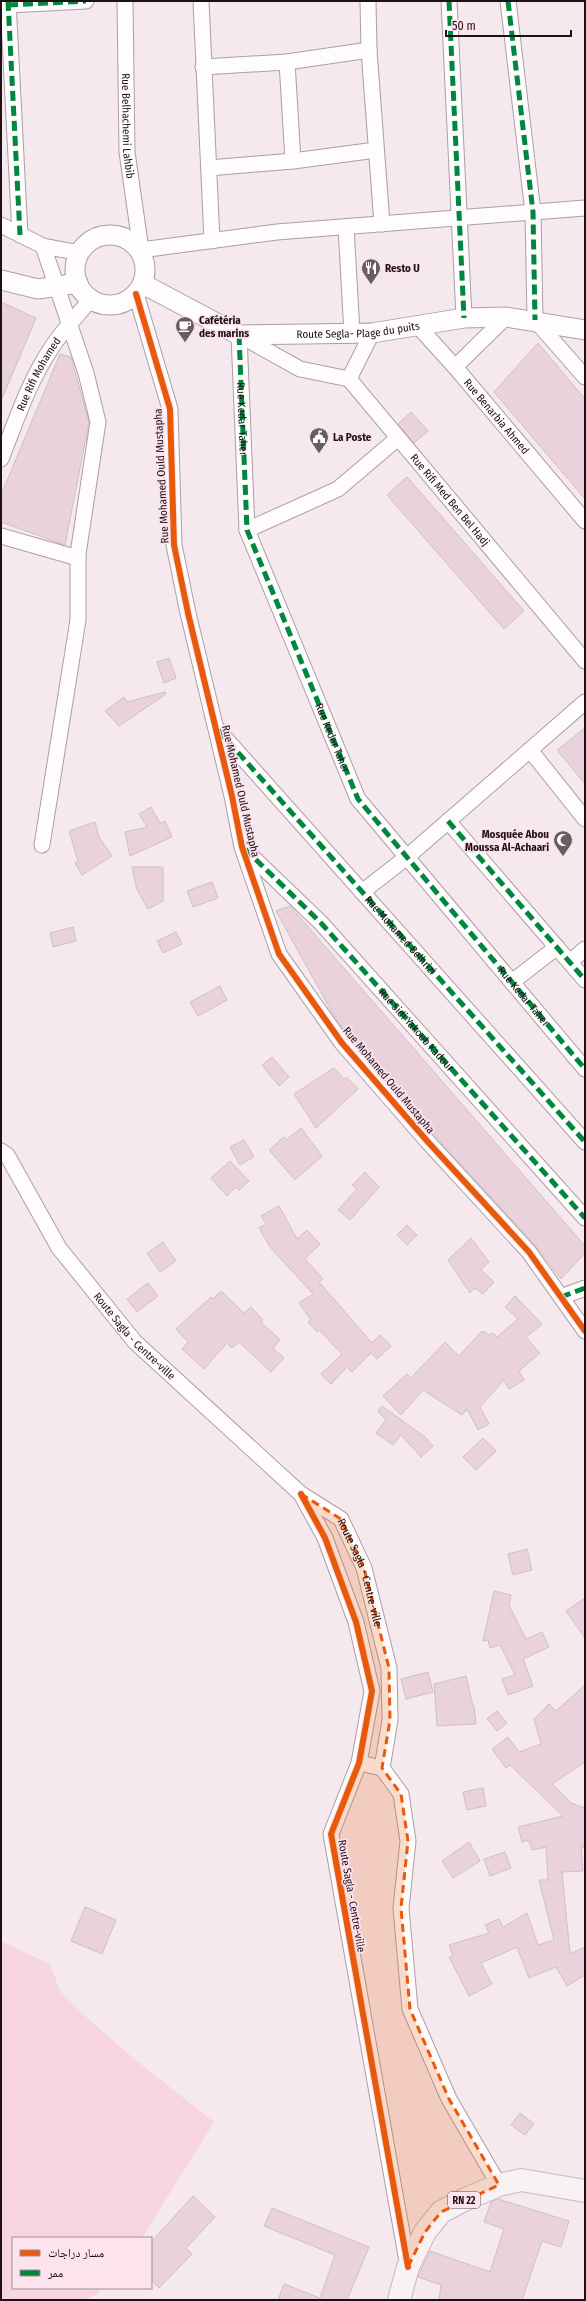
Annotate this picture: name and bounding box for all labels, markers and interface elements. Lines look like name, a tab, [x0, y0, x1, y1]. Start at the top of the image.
scale bar	[446, 12, 571, 38]
text: 50 m	[452, 19, 476, 33]
street label: Rue Belhachemi Lahbib	[119, 73, 137, 180]
restaurant icon: Resto U	[360, 257, 382, 285]
place label: Resto U	[385, 262, 420, 275]
place label: Cafétéria des marins	[199, 314, 249, 340]
cafe icon: Cafétéria des marins	[174, 315, 196, 343]
street label: Route Segla- Plage du puits	[296, 319, 421, 341]
street label: Rue Rifi Mohamed	[14, 335, 64, 413]
street label: Rue Benarbia Ahmed	[461, 376, 532, 457]
street label: Rue Kedar Taher	[234, 382, 250, 456]
street label: Rue Mohamed Ould Mustapha	[151, 408, 172, 544]
public building icon: La Poste	[308, 426, 330, 454]
place label: La Poste	[333, 431, 372, 444]
street label: Rue Rifi Med Ben Bel Hadj	[407, 451, 492, 549]
street label: Rue Kedar Taher	[312, 701, 352, 775]
street label: Rue Mohamed Ould Mustapha	[219, 724, 262, 858]
place label: Mosquée Abou Moussa Al-Achaari	[465, 828, 549, 854]
mosque icon: Mosquée Abou Moussa Al-Achaari	[552, 829, 574, 857]
street label: Rue Mohamed Belhrizi	[362, 893, 439, 978]
street label: Rue Kedar Taher	[495, 964, 552, 1029]
street label: Rue Sidi Yakoub Kadour	[376, 986, 457, 1074]
street label: Rue Mohamed Ould Mustapha	[340, 1024, 437, 1136]
street label: Route Sagla - Centre-ville	[91, 1290, 178, 1383]
street label: Route Sagla - Centre-ville	[335, 1516, 384, 1628]
street label: Route Sagla - Centre-ville	[335, 1839, 368, 1953]
road number: RN 22	[448, 2192, 480, 2208]
legend	[12, 2237, 152, 2289]
text: مسار دراجات	[48, 2246, 104, 2260]
text: ممر	[47, 2266, 63, 2280]

